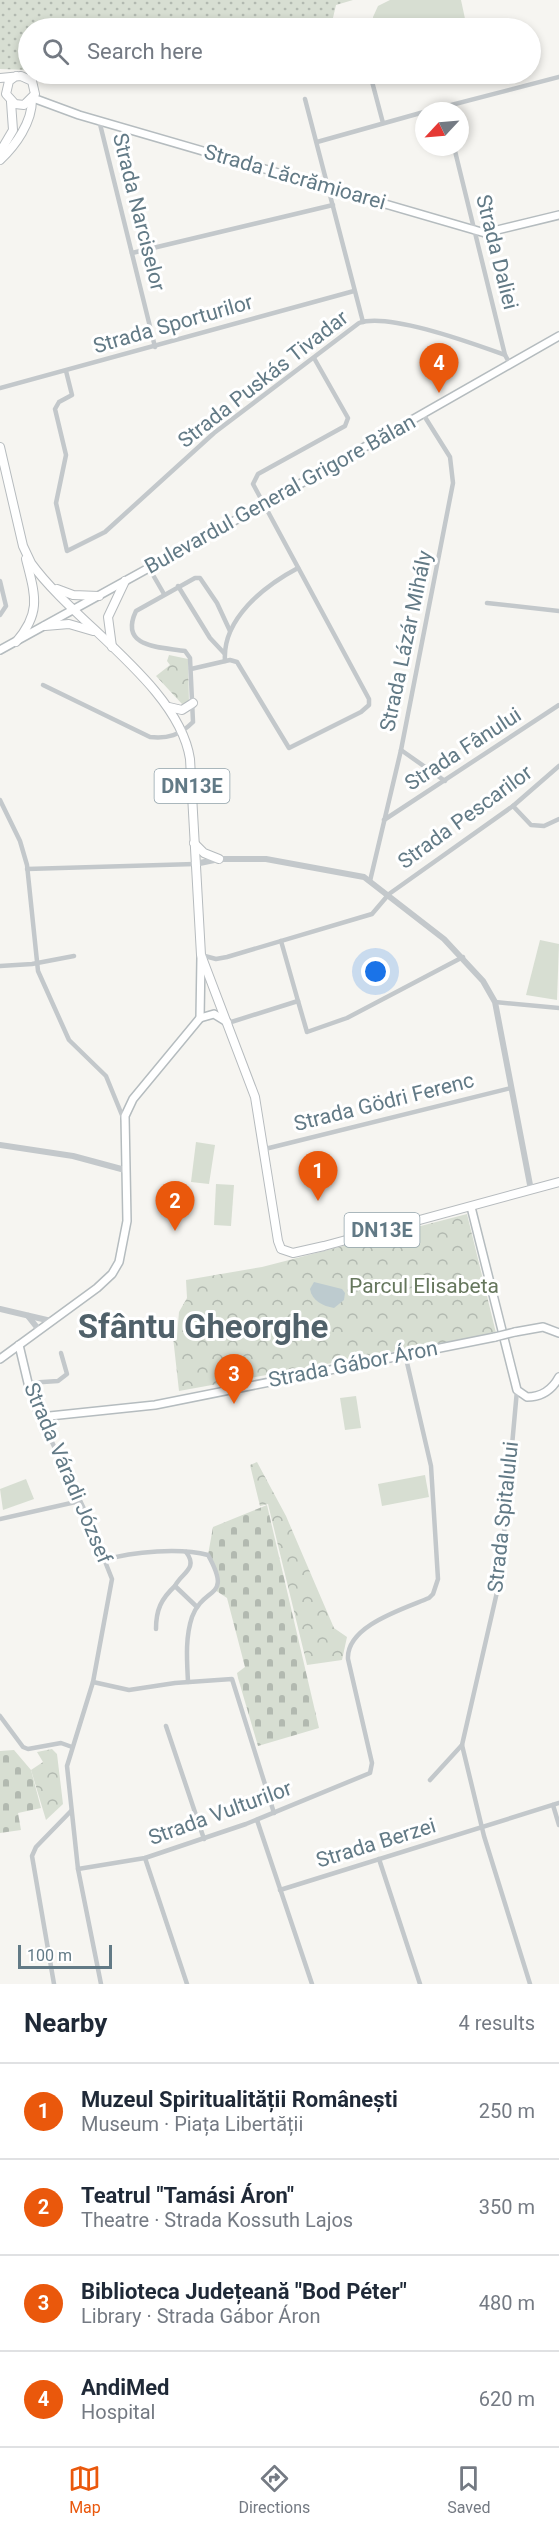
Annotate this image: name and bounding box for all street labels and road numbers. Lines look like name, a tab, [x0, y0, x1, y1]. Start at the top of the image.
street label: Strada Narciselor	[108, 131, 170, 293]
street label: Strada Lăcrămioarei	[201, 140, 389, 214]
street label: Strada Daliei	[471, 192, 523, 312]
street label: Strada Sporturilor	[91, 290, 255, 358]
street label: Strada Puskás Tivadar	[173, 305, 353, 453]
street label: Bulevardul General Grigore Bălan	[141, 409, 419, 579]
street label: Strada Lázár Mihály	[375, 548, 437, 734]
street label: Strada Fânului	[400, 703, 526, 795]
street label: Strada Pescarilor	[393, 760, 537, 874]
road number: DN13E	[154, 769, 230, 803]
street label: Strada Gödri Ferenc	[291, 1068, 477, 1136]
road number: DN13E	[344, 1213, 419, 1247]
street label: Strada Gábor Áron	[266, 1336, 440, 1392]
street label: Strada Váradi József	[19, 1379, 117, 1567]
street label: Strada Spitalului	[483, 1440, 523, 1594]
street label: Strada Vulturilor	[145, 1776, 295, 1850]
street label: Strada Berzei	[313, 1813, 439, 1873]

